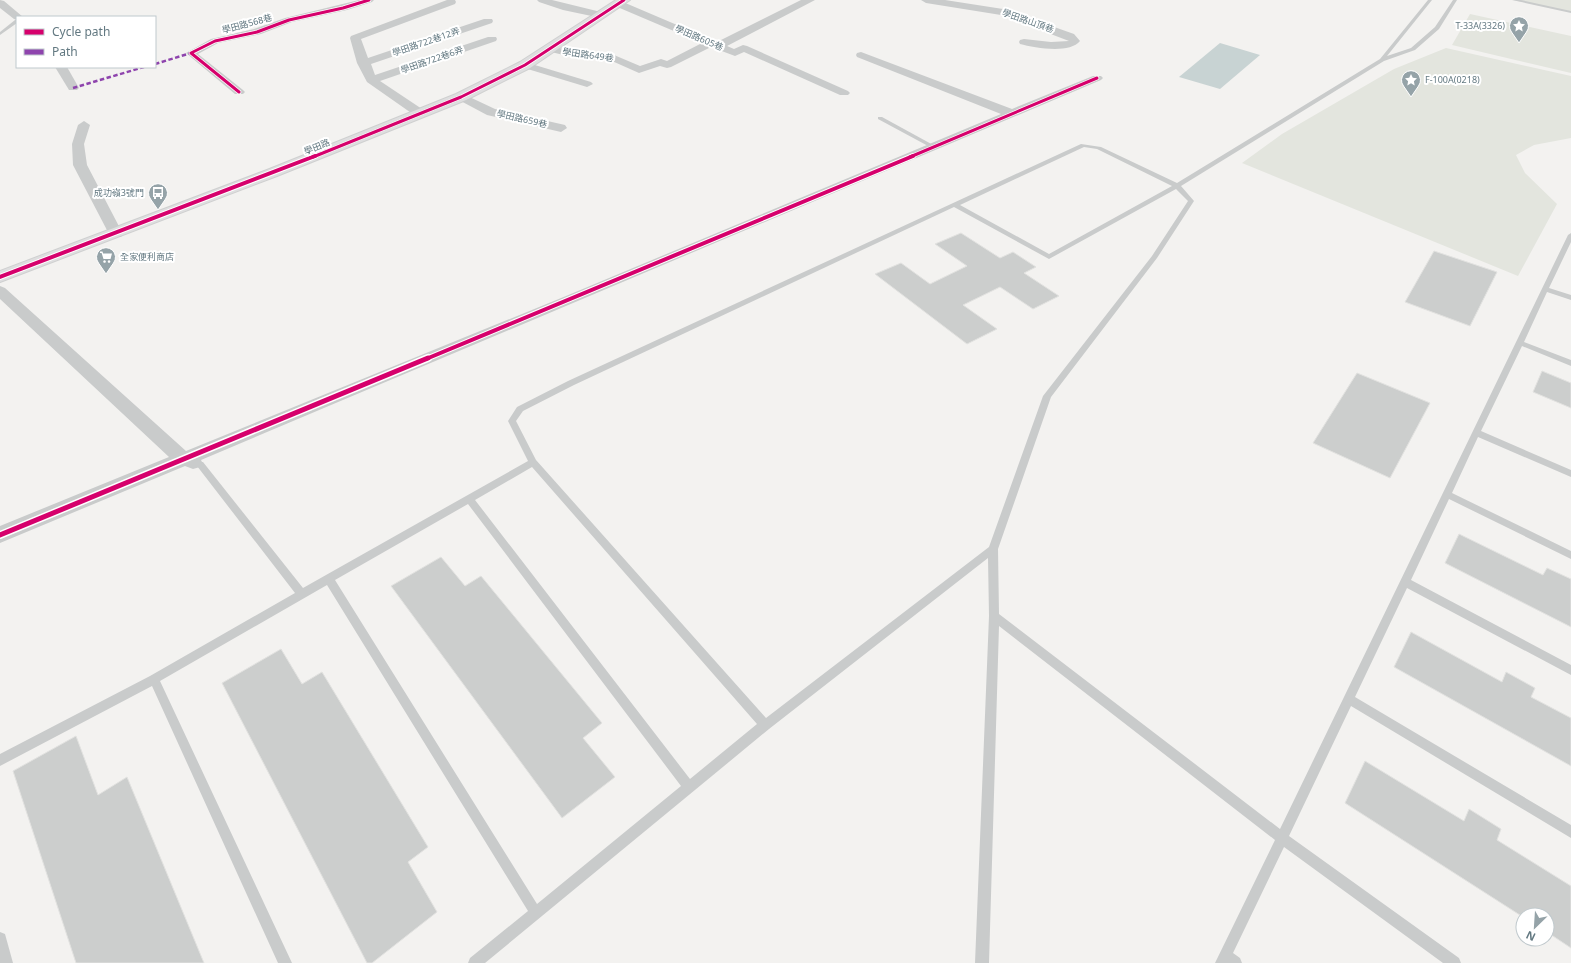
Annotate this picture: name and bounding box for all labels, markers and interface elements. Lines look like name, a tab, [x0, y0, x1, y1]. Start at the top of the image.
street label: 學田路山頂巷	[1001, 6, 1056, 35]
street label: 學田路568巷	[220, 11, 273, 36]
place icon: T-33A(3326)	[1508, 15, 1530, 43]
legend	[16, 16, 156, 68]
place label: T-33A(3326)	[1455, 19, 1505, 32]
street label: 學田路605巷	[673, 22, 725, 54]
text: Cycle path	[52, 23, 110, 40]
street label: 學田路722巷12弄	[390, 24, 461, 59]
text: Path	[52, 43, 78, 60]
street label: 學田路722巷6弄	[399, 43, 465, 76]
street label: 學田路649巷	[562, 44, 614, 65]
place icon: F-100A(0218)	[1400, 69, 1422, 97]
place label: F-100A(0218)	[1425, 73, 1480, 86]
street label: 學田路659巷	[496, 106, 549, 131]
street label: 學田路	[302, 135, 332, 158]
bus stop icon: 成功嶺3號門	[147, 182, 169, 210]
place label: 成功嶺3號門	[94, 186, 144, 199]
supermarket icon: 全家便利商店	[95, 246, 117, 274]
place label: 全家便利商店	[120, 250, 174, 263]
north arrow	[1515, 907, 1555, 947]
text: N	[1523, 928, 1538, 945]

